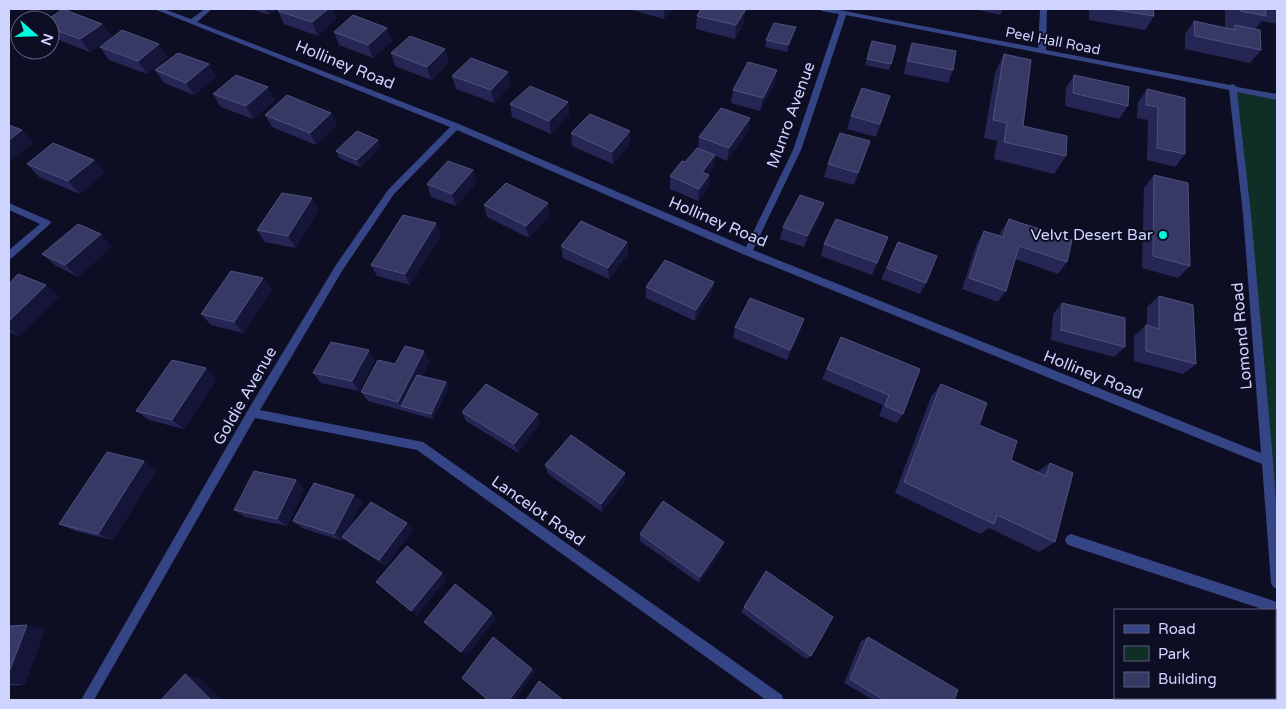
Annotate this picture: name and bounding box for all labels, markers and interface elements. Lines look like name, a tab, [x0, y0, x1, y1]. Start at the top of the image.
north arrow	[10, 10, 60, 60]
street label: Peel Hall Road	[1004, 23, 1102, 59]
text: N	[37, 31, 57, 47]
street label: Holliney Road	[292, 36, 398, 94]
street label: Munro Avenue	[762, 59, 820, 171]
street label: Holliney Road	[666, 192, 770, 252]
place label: Velvt Desert Bar	[1031, 225, 1154, 245]
marker: Velvt Desert Bar	[1157, 229, 1169, 241]
street label: Lomond Road	[1227, 282, 1257, 390]
street label: Goldie Avenue	[209, 343, 281, 449]
street label: Holliney Road	[1040, 346, 1146, 404]
street label: Lancelot Road	[487, 471, 589, 551]
legend	[1114, 609, 1276, 699]
text: Road	[1158, 620, 1196, 638]
text: Park	[1158, 645, 1190, 663]
text: Building	[1158, 670, 1217, 688]

